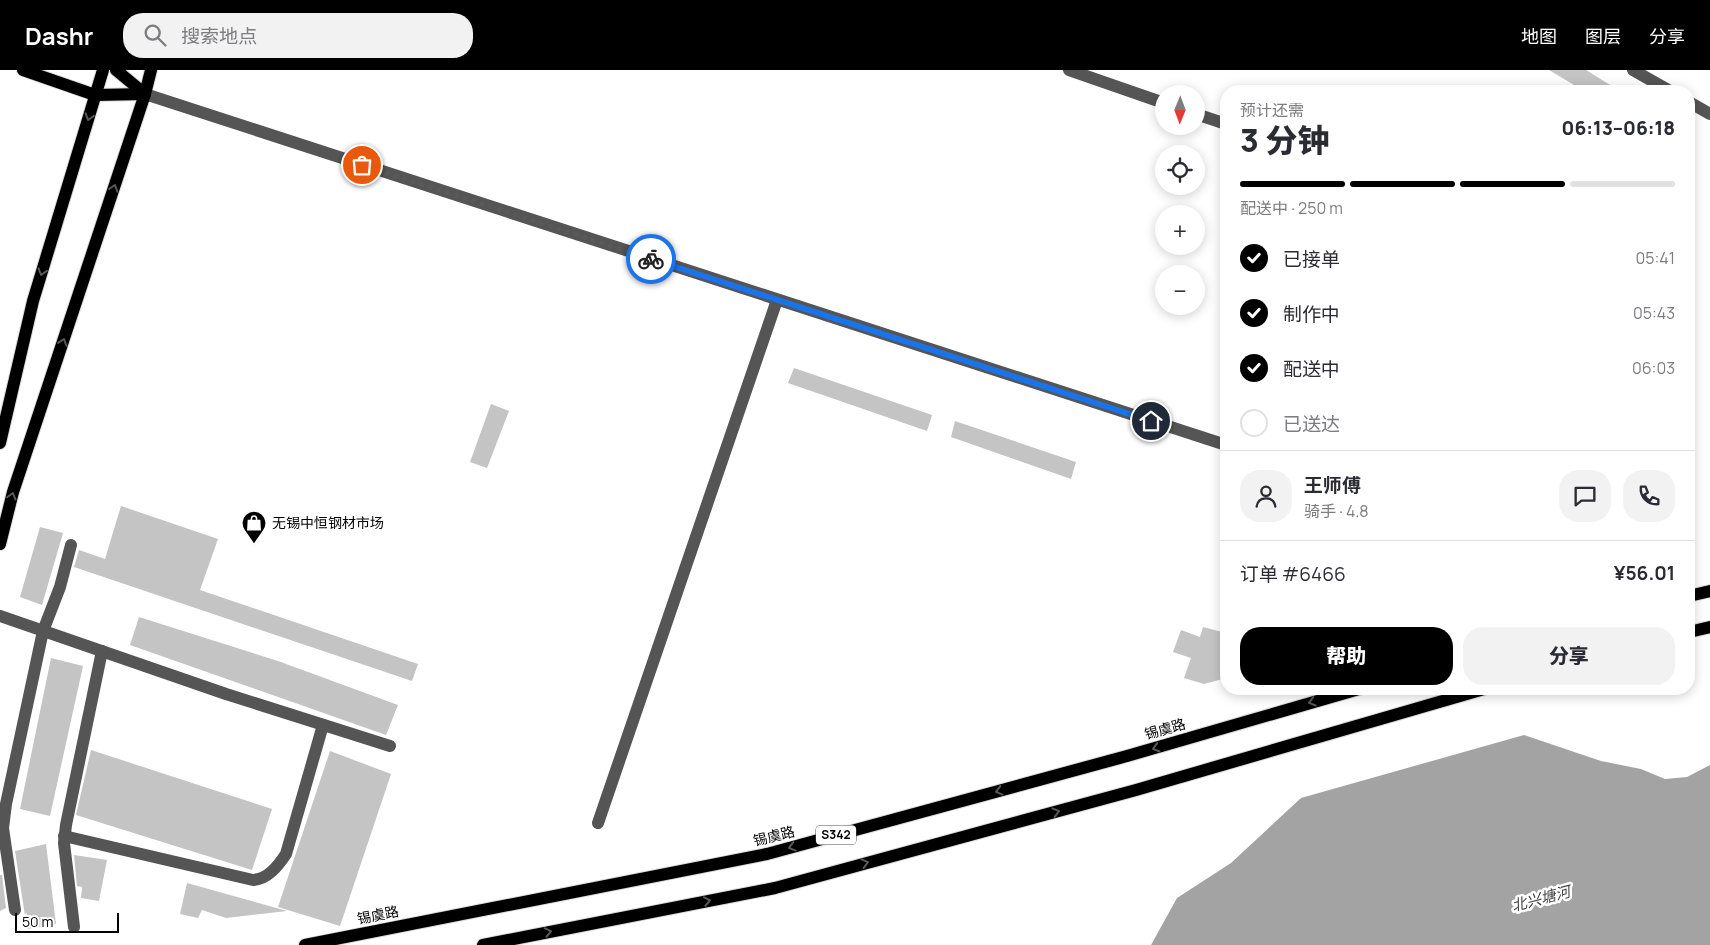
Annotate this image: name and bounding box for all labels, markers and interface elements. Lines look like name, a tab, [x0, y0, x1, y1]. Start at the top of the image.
search box	[123, 13, 473, 58]
text: Dashr	[25, 19, 93, 52]
icon: search	[141, 21, 169, 49]
text: 搜索地点	[181, 23, 257, 49]
text: 地图	[1521, 24, 1557, 48]
text: 图层	[1585, 24, 1621, 48]
text: 分享	[1649, 24, 1685, 48]
north arrow	[1155, 85, 1205, 135]
map controls	[1155, 85, 1205, 315]
text: 预计还需	[1240, 99, 1304, 121]
one-way arrow	[84, 112, 94, 120]
text: 06:13–06:18	[1562, 115, 1675, 141]
text: 3 分钟	[1240, 118, 1329, 162]
pin	[341, 144, 383, 186]
button: locate	[1155, 145, 1205, 195]
icon: bag	[348, 151, 376, 179]
one-way arrow	[108, 184, 118, 193]
text: 配送中 · 250 m	[1240, 197, 1343, 219]
button: +	[1155, 205, 1205, 255]
courier	[626, 234, 676, 284]
icon: check	[1240, 244, 1268, 272]
icon: bike	[637, 245, 665, 273]
text: 已接单	[1283, 246, 1340, 272]
text: 05:41	[1636, 247, 1675, 269]
button: −	[1155, 265, 1205, 315]
one-way arrow	[37, 268, 47, 276]
icon: check	[1240, 299, 1268, 327]
text: 制作中	[1283, 301, 1340, 327]
text: 05:43	[1633, 302, 1675, 324]
one-way arrow	[57, 338, 67, 347]
icon: check	[1240, 354, 1268, 382]
text: 配送中	[1283, 356, 1340, 382]
text: 06:03	[1632, 357, 1675, 379]
pin	[1130, 400, 1172, 442]
icon: home	[1137, 407, 1165, 435]
text: 已送达	[1283, 411, 1340, 437]
button: person	[1240, 470, 1292, 522]
button: chat	[1559, 470, 1611, 522]
button: phone	[1623, 470, 1675, 522]
text: 王师傅	[1304, 472, 1361, 498]
one-way arrow	[6, 492, 17, 501]
text: 骑手 · 4.8	[1304, 500, 1368, 522]
shop icon: 无锡中恒钢材市场	[241, 510, 267, 544]
place label: 无锡中恒钢材市场	[272, 513, 384, 532]
text: ¥56.01	[1614, 560, 1675, 586]
text: 订单 #6466	[1240, 561, 1346, 587]
button: 帮助	[1240, 627, 1453, 685]
button: 分享	[1463, 627, 1675, 685]
one-way arrow	[1308, 697, 1317, 707]
street label: 锡虞路	[1142, 714, 1188, 743]
one-way arrow	[1152, 742, 1160, 752]
one-way arrow	[996, 785, 1004, 795]
one-way arrow	[1051, 807, 1059, 817]
street label: 锡虞路	[751, 821, 797, 850]
road number: S342	[816, 826, 856, 844]
one-way arrow	[787, 841, 796, 852]
one-way arrow	[861, 859, 869, 869]
water label: 北兴塘河	[1509, 880, 1575, 916]
one-way arrow	[703, 897, 712, 907]
street label: 锡虞路	[355, 901, 400, 928]
scale bar	[15, 910, 119, 933]
text: 50 m	[22, 912, 53, 931]
one-way arrow	[543, 928, 552, 938]

